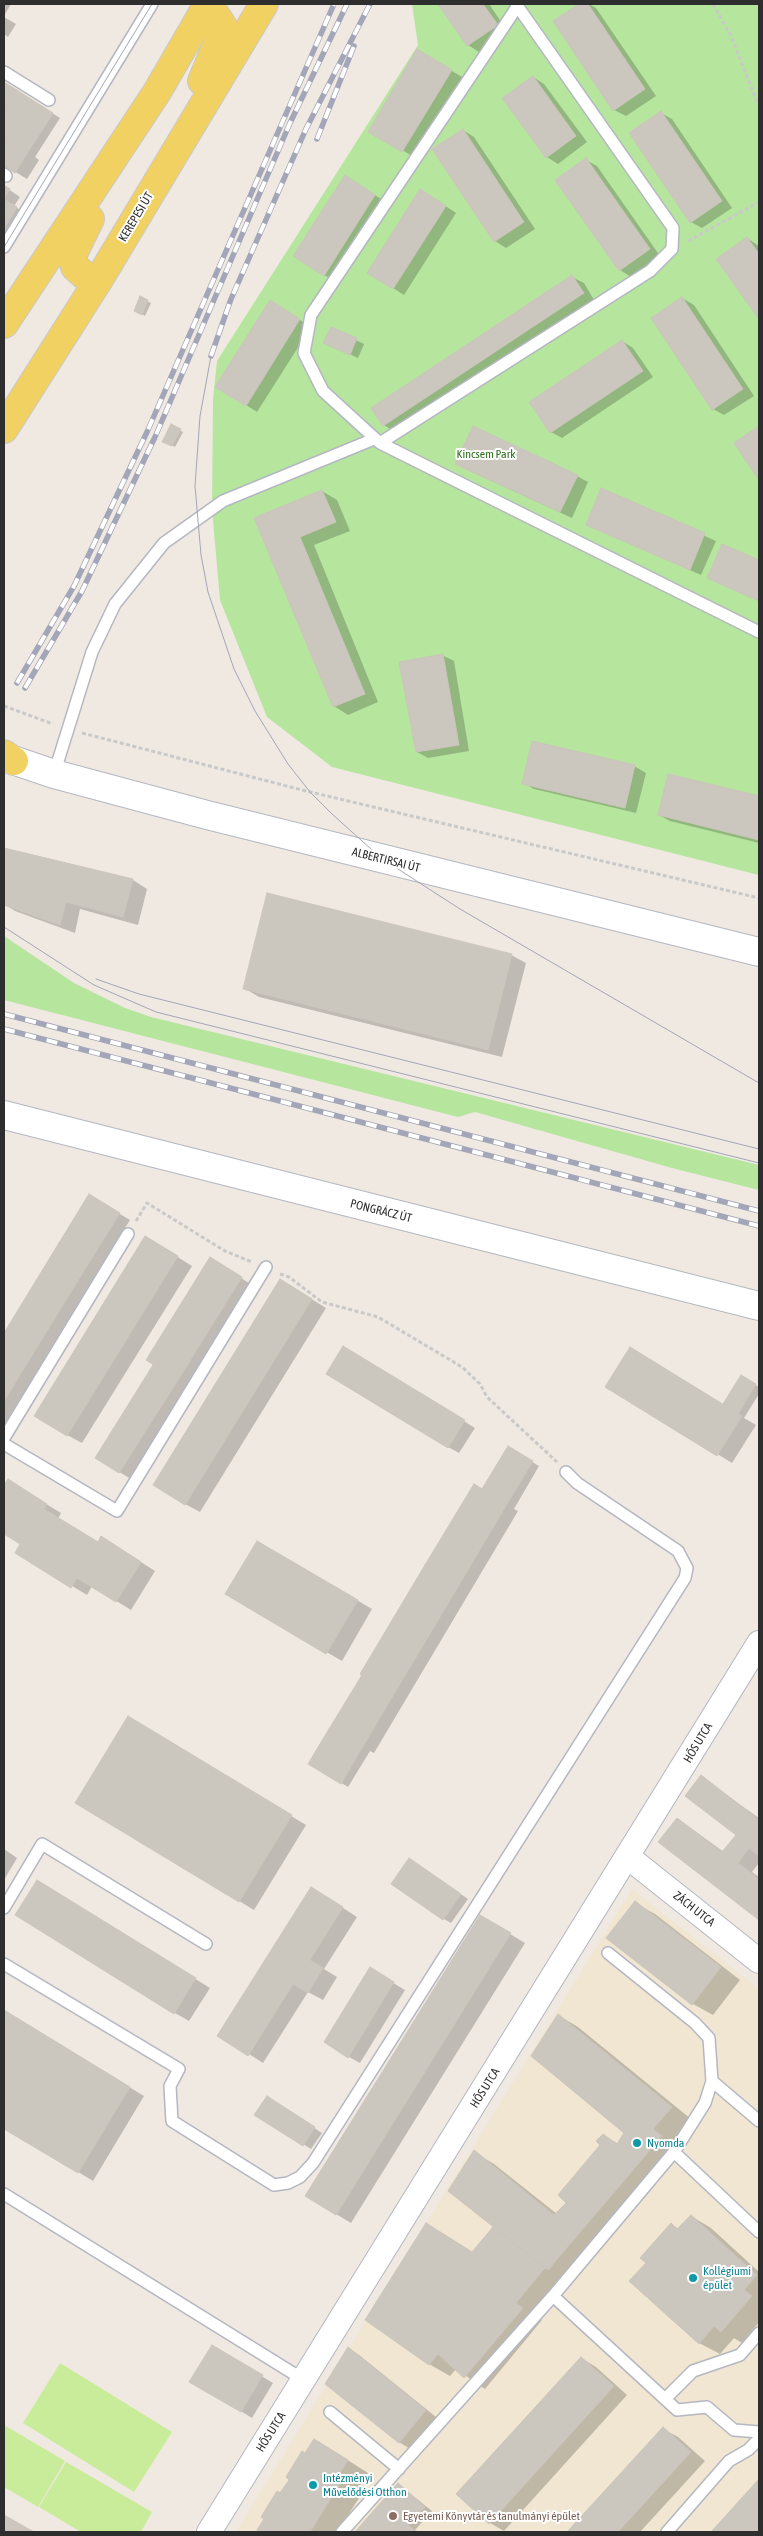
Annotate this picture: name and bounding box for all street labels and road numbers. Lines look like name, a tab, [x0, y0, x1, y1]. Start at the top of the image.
street label: KEREPESI ÚT	[116, 190, 156, 244]
street label: ALBERTIRSAI ÚT	[350, 845, 422, 875]
street label: PONGRÁCZ ÚT	[349, 1196, 413, 1226]
street label: HŐS UTCA	[680, 1720, 716, 1766]
street label: ZÁCH UTCA	[670, 1888, 718, 1930]
street label: HŐS UTCA	[467, 2066, 503, 2110]
street label: HŐS UTCA	[253, 2410, 289, 2454]

